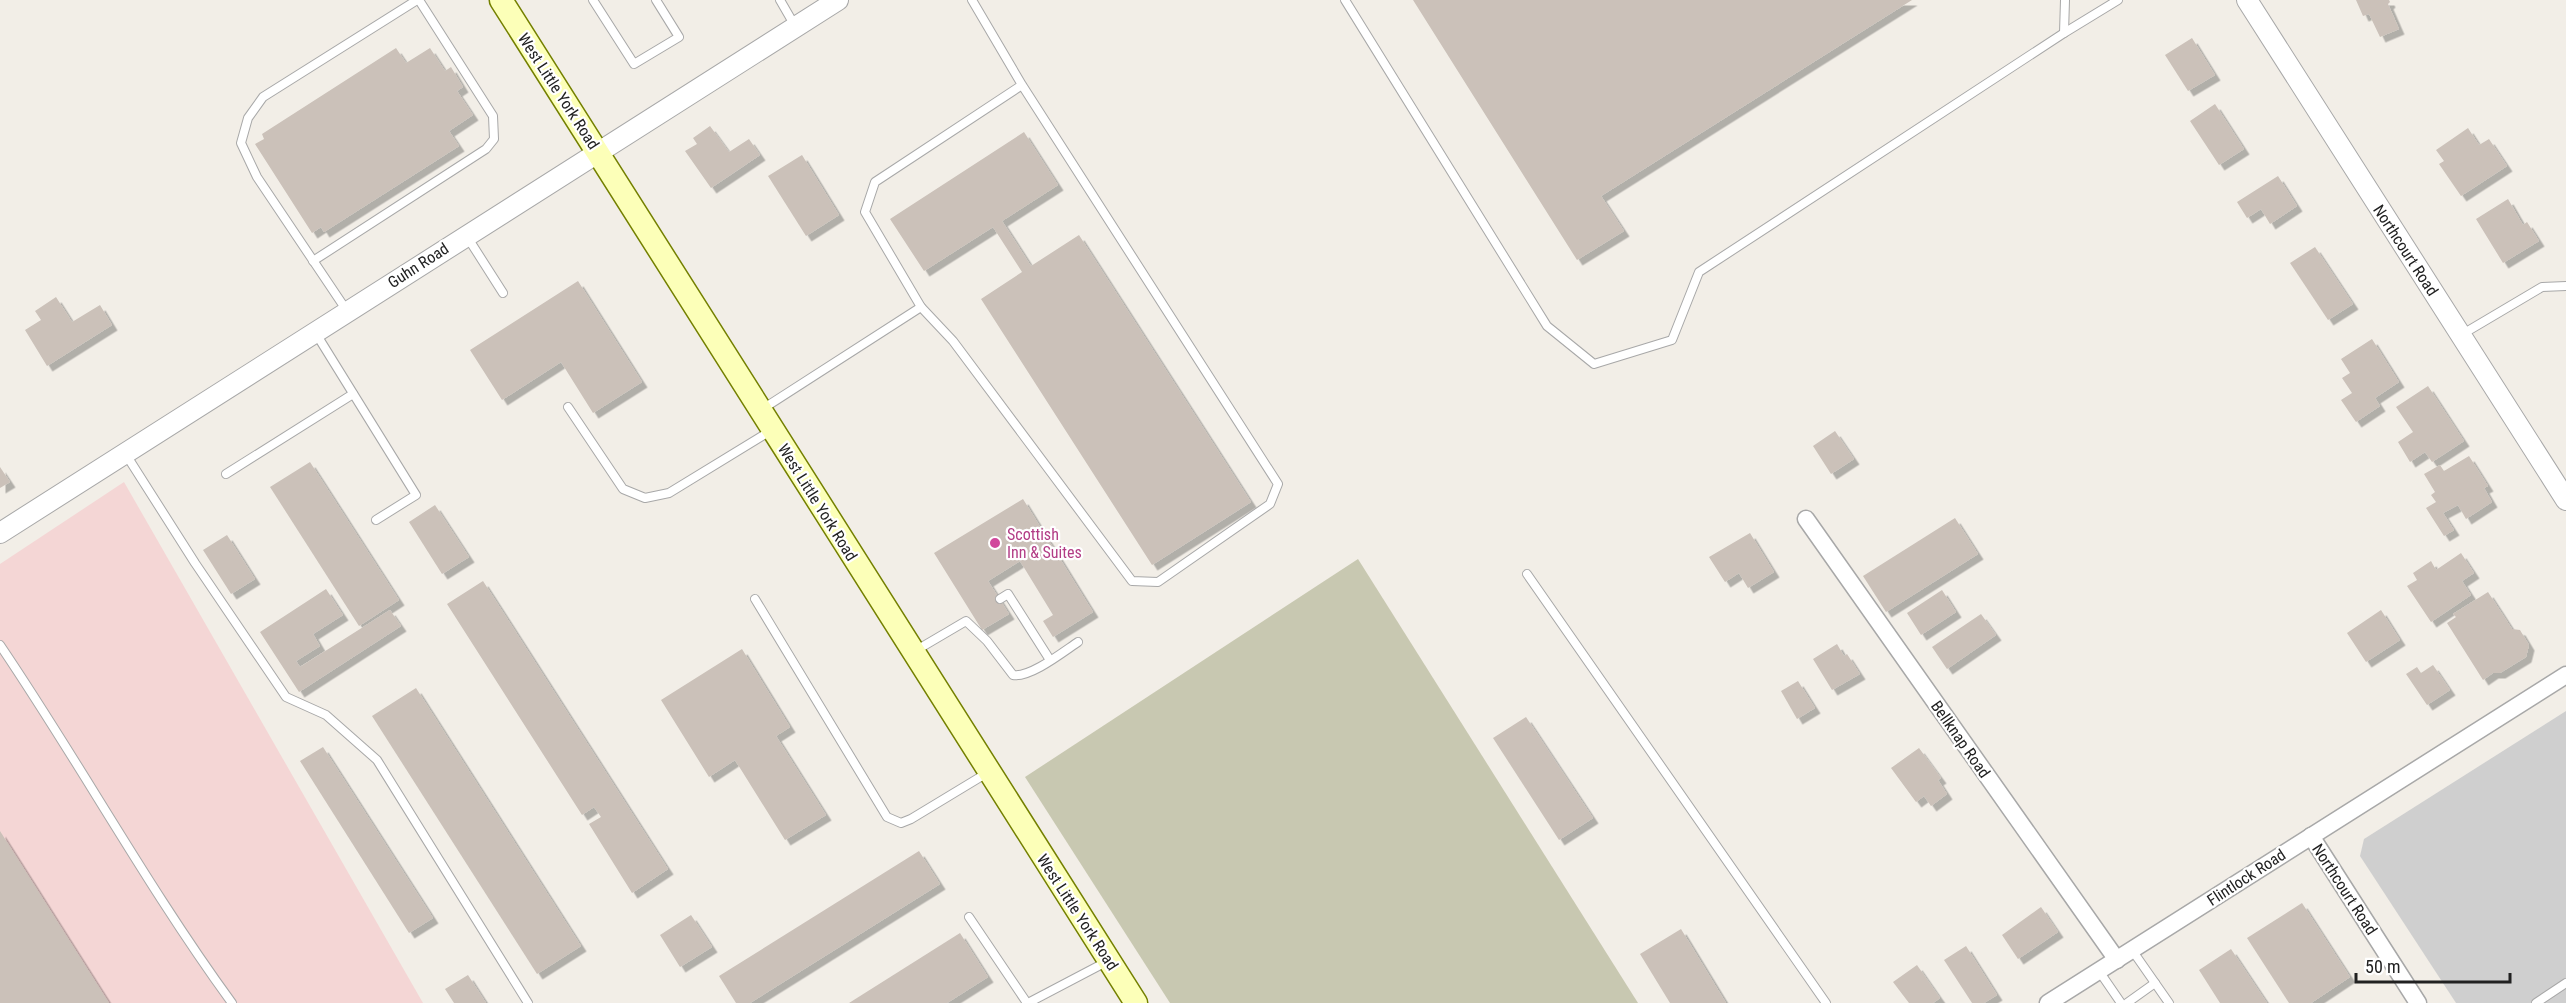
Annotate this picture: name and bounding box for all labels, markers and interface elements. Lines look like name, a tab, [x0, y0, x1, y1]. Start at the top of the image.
street label: West Little York Road	[514, 30, 603, 153]
street label: Northcourt Road	[2369, 201, 2442, 299]
street label: Guhn Road	[384, 239, 452, 292]
street label: West Little York Road	[774, 440, 861, 564]
place label: Scottish Inn & Suites	[1007, 525, 1082, 562]
marker: Scottish Inn & Suites	[988, 536, 1002, 550]
street label: Bellknap Road	[1927, 697, 1994, 782]
street label: Northcourt Road	[2308, 840, 2381, 938]
street label: Flintlock Road	[2204, 845, 2289, 910]
street label: West Little York Road	[1033, 851, 1122, 974]
scale bar	[2356, 946, 2510, 984]
text: 50 m	[2365, 956, 2400, 977]

